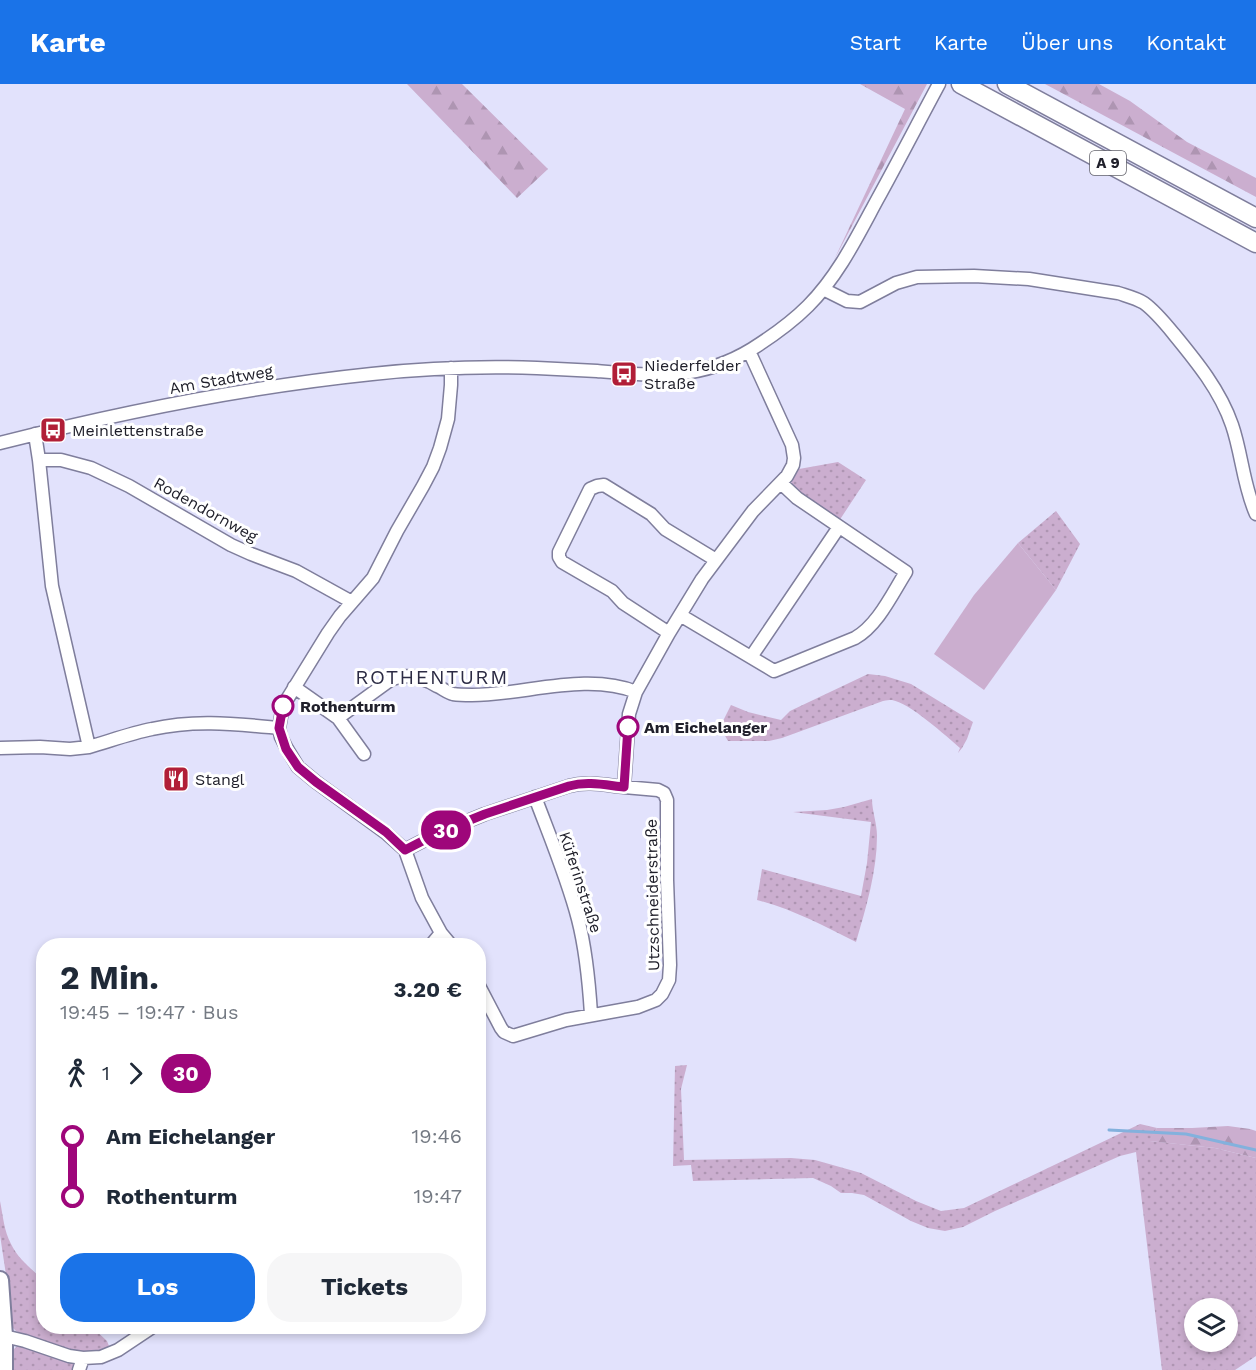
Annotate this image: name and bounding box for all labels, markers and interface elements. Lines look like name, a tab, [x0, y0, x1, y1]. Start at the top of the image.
text: Karte	[30, 26, 106, 59]
text: Start	[850, 30, 901, 55]
text: Karte	[934, 30, 988, 55]
text: Über uns	[1021, 30, 1113, 55]
text: Kontakt	[1146, 30, 1226, 55]
road number: A 9	[1090, 151, 1126, 175]
place label: Niederfelder Straße	[644, 356, 741, 393]
bus stop icon: Niederfelder Straße	[609, 359, 639, 389]
street label: Am Stadtweg	[168, 361, 275, 398]
bus stop icon: Meinlettenstraße	[38, 415, 68, 445]
place label: Meinlettenstraße	[72, 421, 204, 440]
street label: Rodendornweg	[150, 473, 261, 546]
district label: ROTHENTURM	[355, 665, 509, 689]
marker: Rothenturm	[272, 695, 294, 717]
place label: Rothenturm	[300, 697, 396, 716]
marker: Am Eichelanger	[617, 716, 639, 738]
place label: Am Eichelanger	[644, 718, 767, 737]
restaurant icon: Stangl	[161, 764, 191, 794]
place label: Stangl	[195, 770, 244, 789]
line badge: 30	[419, 810, 473, 850]
text: 30	[433, 818, 459, 843]
street label: Utzschneiderstraße	[642, 819, 663, 971]
street label: Küferinstraße	[555, 829, 606, 935]
text: 2 Min.	[60, 958, 159, 997]
text: 3.20 €	[394, 977, 462, 1002]
text: 19:45 – 19:47 · Bus	[60, 1000, 238, 1024]
icon: walk	[60, 1057, 93, 1090]
icon: forward	[119, 1057, 152, 1090]
text: 1	[102, 1061, 110, 1085]
text: 30	[173, 1061, 199, 1086]
text: Am Eichelanger	[106, 1124, 275, 1149]
text: 19:46	[412, 1124, 462, 1148]
text: Rothenturm	[106, 1184, 237, 1209]
text: 19:47	[414, 1184, 462, 1208]
button: Los	[60, 1253, 255, 1322]
button: Tickets	[267, 1253, 462, 1322]
map controls	[1184, 1298, 1238, 1352]
button: layers	[1184, 1298, 1238, 1352]

